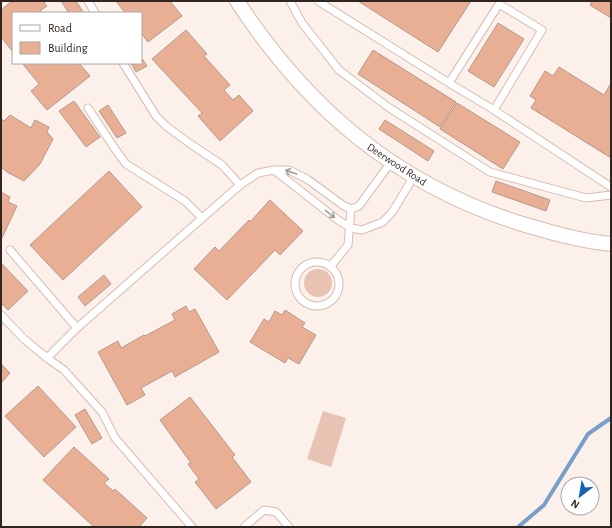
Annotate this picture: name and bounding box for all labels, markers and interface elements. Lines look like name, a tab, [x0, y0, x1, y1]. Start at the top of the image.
legend	[12, 12, 142, 64]
text: Road	[48, 22, 72, 34]
text: Building	[48, 42, 88, 54]
street label: Deerwood Road	[365, 141, 429, 188]
one-way arrow	[285, 168, 298, 175]
one-way arrow	[325, 210, 336, 218]
north arrow	[560, 476, 600, 516]
text: N	[569, 497, 581, 511]

